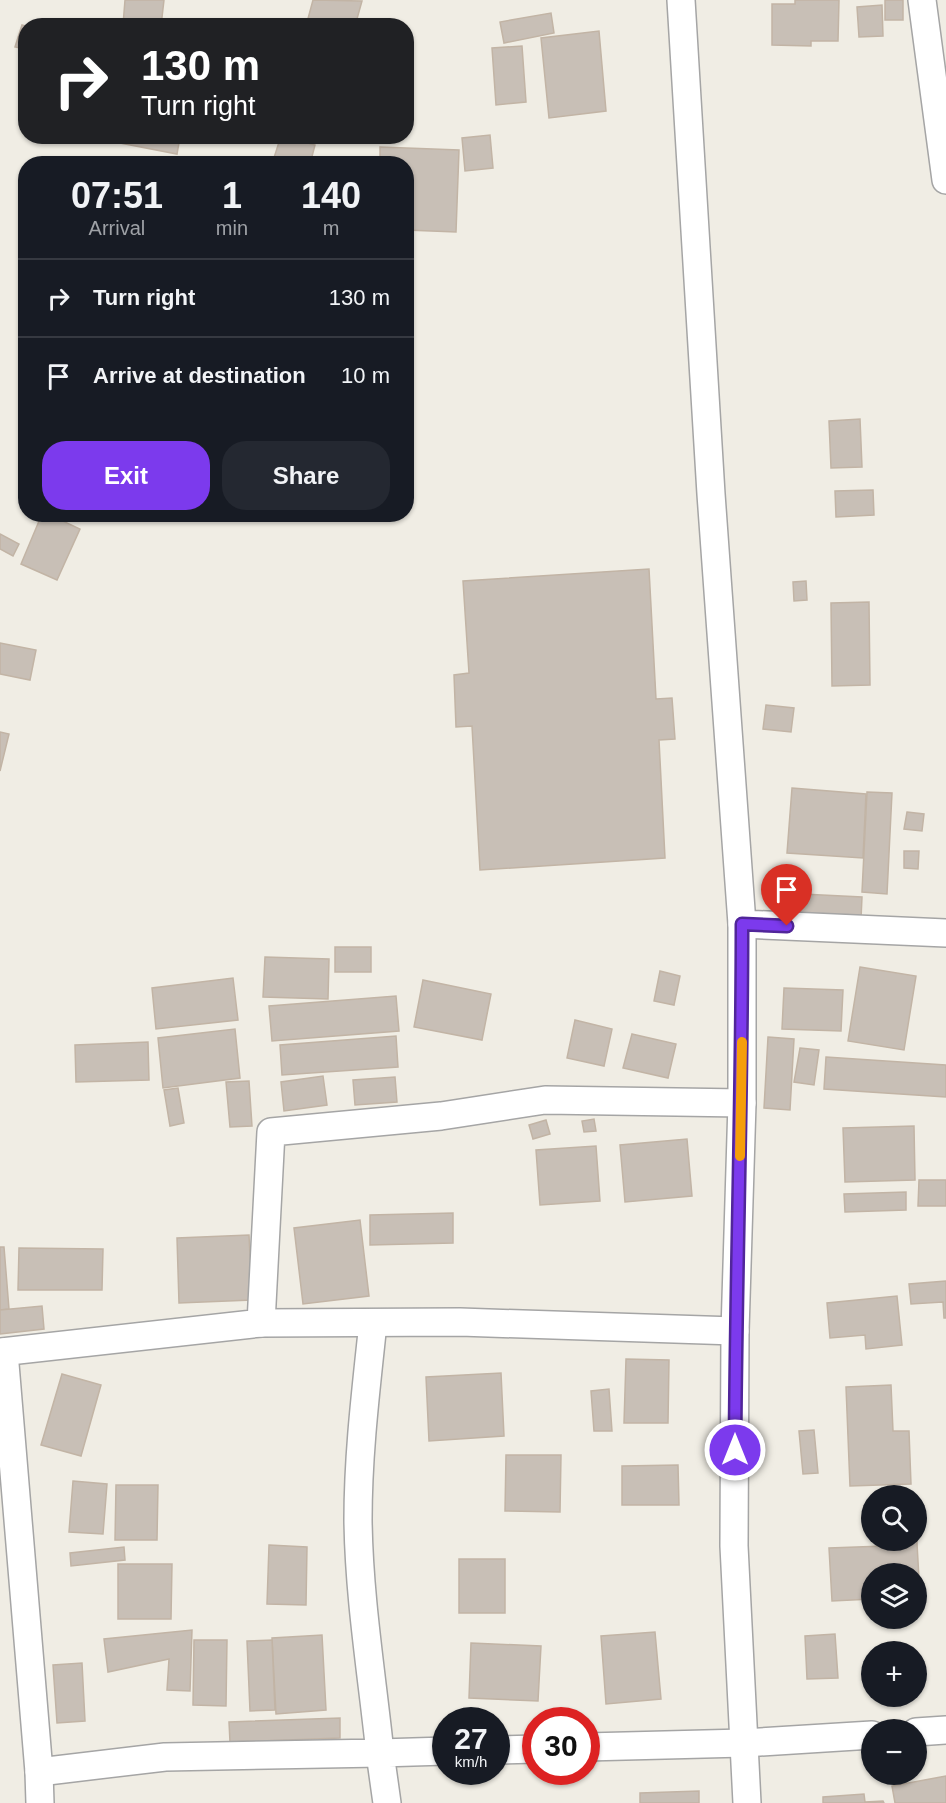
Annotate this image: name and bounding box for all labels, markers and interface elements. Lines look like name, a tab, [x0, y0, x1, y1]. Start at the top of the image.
icon: right	[42, 42, 120, 120]
text: 130 m	[141, 42, 260, 89]
text: Turn right	[141, 91, 256, 121]
text: 07:51	[71, 175, 163, 216]
text: 1	[222, 175, 242, 216]
text: 140	[301, 175, 361, 216]
text: Arrival	[89, 217, 145, 239]
text: min	[216, 217, 248, 239]
text: m	[323, 217, 339, 239]
icon: right	[42, 282, 75, 315]
text: Turn right	[93, 285, 195, 310]
text: 130 m	[329, 285, 390, 310]
icon: arrive	[42, 360, 75, 393]
text: Arrive at destination	[93, 363, 306, 388]
text: 10 m	[341, 363, 390, 388]
button: Exit	[42, 441, 210, 510]
button: Share	[222, 441, 390, 510]
pin	[761, 864, 812, 926]
icon: arrive	[770, 873, 803, 906]
position arrow	[703, 1418, 767, 1482]
map controls	[861, 1485, 927, 1785]
button: search	[861, 1485, 927, 1551]
button: layers	[861, 1563, 927, 1629]
button: +	[861, 1641, 927, 1707]
speed limit sign: 30	[522, 1707, 600, 1785]
button: −	[861, 1719, 927, 1785]
text: 27	[454, 1722, 488, 1755]
text: km/h	[455, 1753, 487, 1770]

